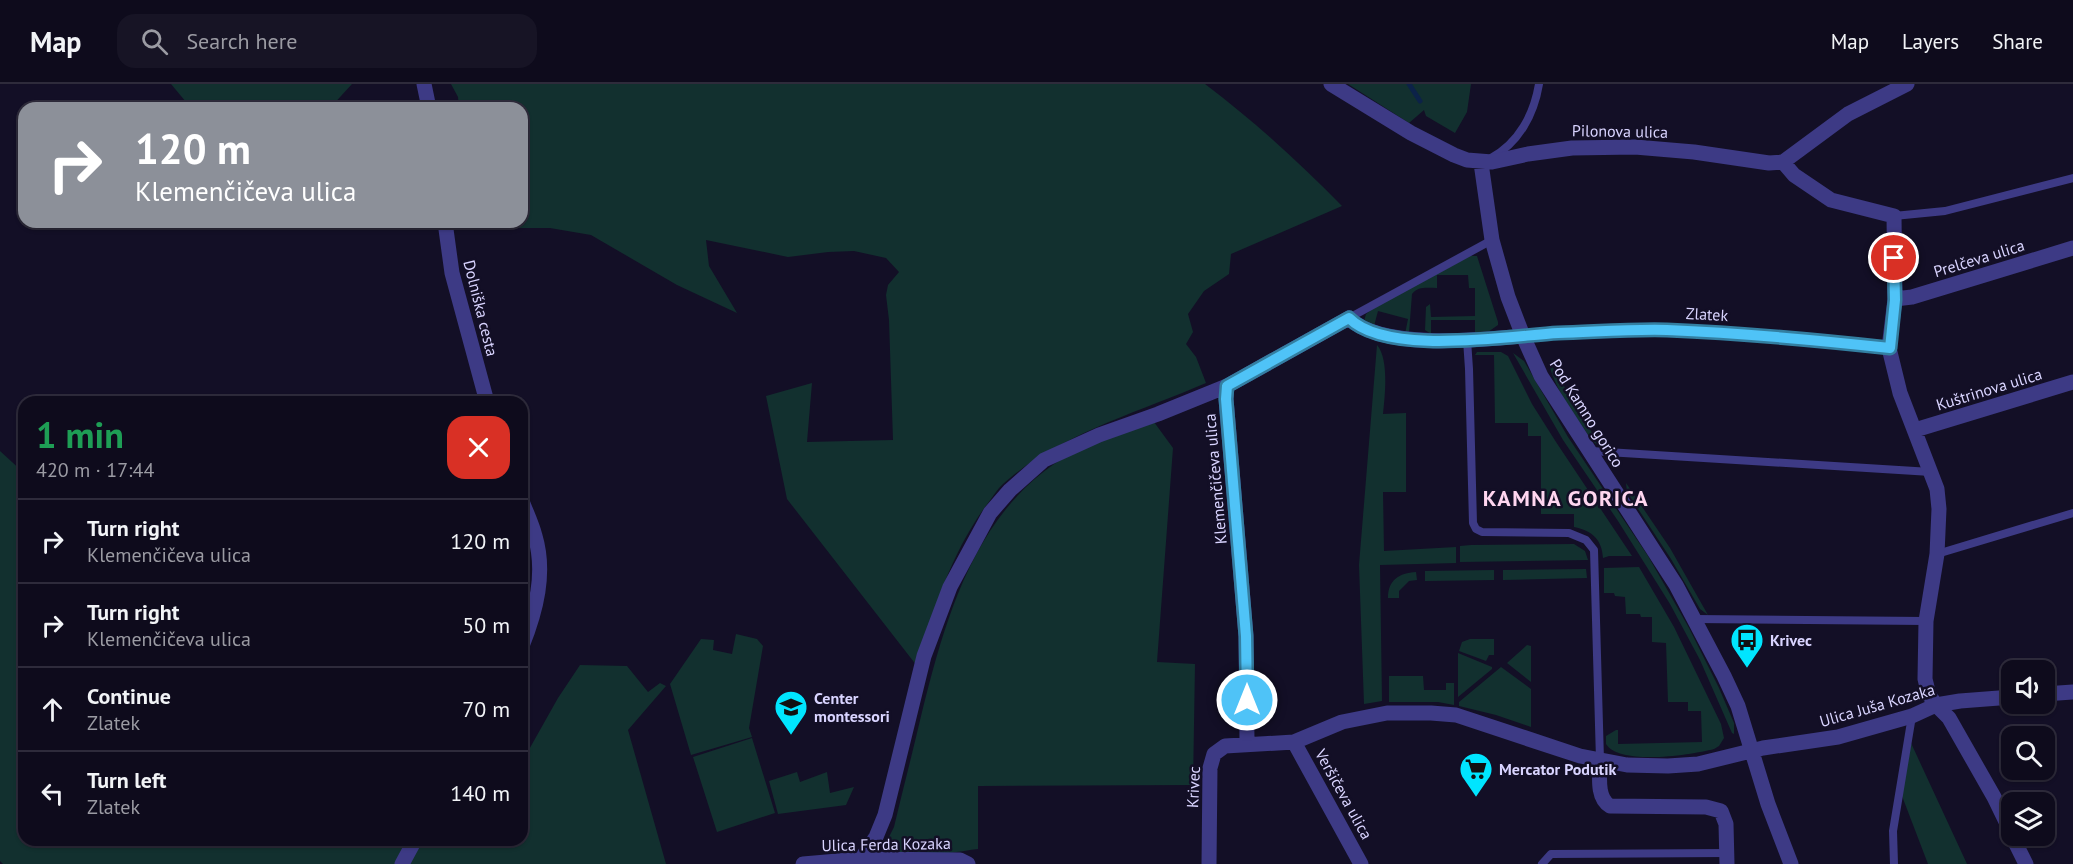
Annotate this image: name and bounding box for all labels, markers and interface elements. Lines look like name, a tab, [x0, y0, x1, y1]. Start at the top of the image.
search box	[117, 14, 537, 68]
text: Map	[30, 23, 81, 60]
icon: search	[138, 25, 171, 58]
text: Search here	[186, 27, 297, 55]
text: Map	[1831, 28, 1869, 55]
text: Layers	[1902, 28, 1959, 55]
text: Share	[1992, 28, 2043, 55]
street label: Pilonova ulica	[1572, 120, 1668, 142]
text: 120 m	[135, 121, 251, 176]
icon: right	[36, 126, 114, 204]
text: Klemenčičeva ulica	[135, 174, 356, 208]
pin	[1868, 232, 1919, 283]
street label: Prelčeva ulica	[1931, 235, 2027, 281]
icon: arrive	[1877, 241, 1910, 274]
street label: Dolniška cesta	[459, 258, 503, 358]
street label: Zlatek	[1685, 303, 1729, 325]
street label: Pod Kamno gorico	[1546, 355, 1628, 471]
street label: Kuštrinova ulica	[1934, 363, 2044, 415]
text: 1 min	[36, 411, 124, 458]
street label: Klemenčičeva ulica	[1199, 413, 1231, 545]
button: close	[447, 416, 510, 479]
text: 420 m · 17:44	[36, 457, 154, 483]
district label: KAMNA GORICA	[1483, 484, 1649, 512]
text: Turn right	[87, 514, 179, 542]
icon: right	[36, 525, 69, 558]
text: 120 m	[450, 527, 510, 555]
text: Klemenčičeva ulica	[87, 542, 251, 568]
text: Turn right	[87, 598, 179, 626]
icon: right	[36, 609, 69, 642]
text: 50 m	[462, 611, 510, 639]
bus stop icon: Krivec	[1729, 622, 1765, 669]
text: Klemenčičeva ulica	[87, 626, 251, 652]
place label: Krivec	[1770, 630, 1812, 650]
map controls	[2001, 660, 2055, 846]
button: sound	[2001, 660, 2055, 714]
position arrow	[1215, 668, 1279, 732]
street label: Ulica Juša Kozaka	[1817, 679, 1937, 731]
text: Continue	[87, 682, 171, 710]
place label: Center montessori	[814, 688, 890, 726]
school or university icon: Center montessori	[773, 689, 809, 736]
icon: ahead	[36, 693, 69, 726]
text: 70 m	[462, 695, 510, 723]
text: Zlatek	[87, 710, 140, 736]
button: search	[2001, 726, 2055, 780]
street label: Veršičeva ulica	[1311, 745, 1377, 843]
supermarket icon: Mercator Podutik	[1458, 751, 1494, 798]
place label: Mercator Podutik	[1499, 759, 1616, 779]
text: Turn left	[87, 766, 167, 794]
street label: Krivec	[1182, 766, 1204, 808]
icon: left	[36, 777, 69, 810]
text: 140 m	[450, 779, 510, 807]
button: layers	[2001, 792, 2055, 846]
text: Zlatek	[87, 794, 140, 820]
street label: Ulica Ferda Kozaka	[821, 833, 951, 855]

